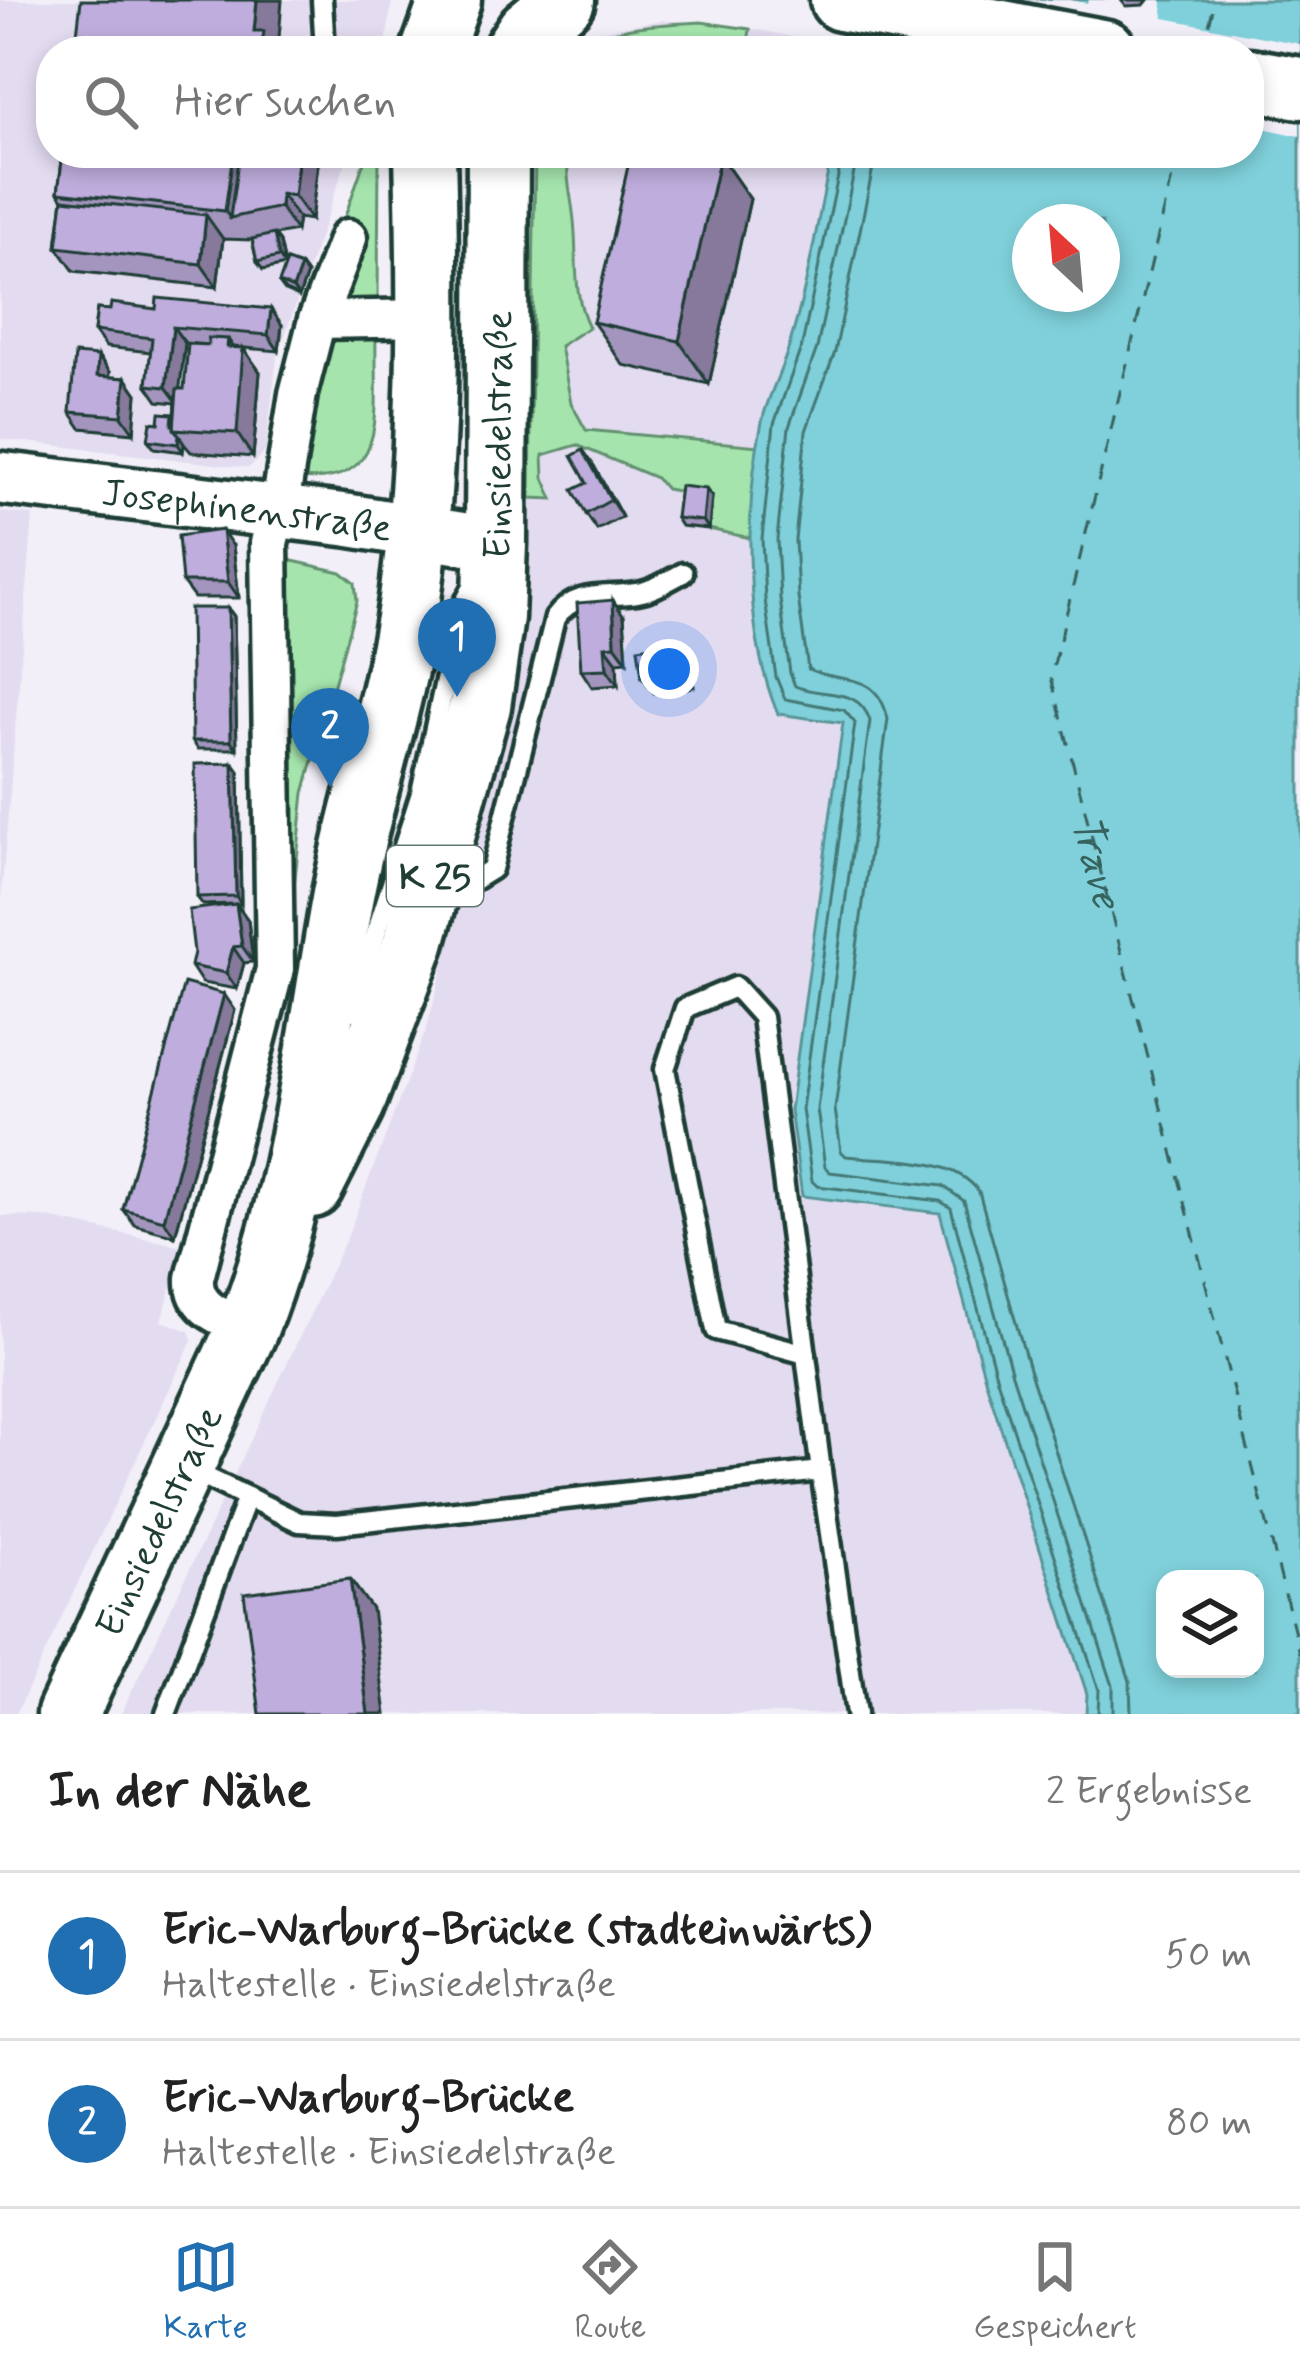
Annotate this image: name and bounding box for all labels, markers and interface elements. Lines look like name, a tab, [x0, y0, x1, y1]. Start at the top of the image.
search box	[36, 36, 1264, 168]
icon: search	[78, 69, 144, 135]
text: Hier suchen	[174, 73, 396, 132]
north arrow	[1012, 204, 1120, 312]
street label: Einsiedelstraße	[473, 310, 526, 560]
street label: Josephinenstraße	[99, 469, 395, 556]
pin: 1	[418, 598, 496, 697]
your location	[639, 639, 699, 699]
pin: 2	[291, 688, 369, 787]
water label: Trave	[1056, 809, 1133, 916]
road number: K 25	[387, 846, 483, 906]
street label: Einsiedelstraße	[85, 1399, 237, 1646]
map controls	[1156, 1570, 1264, 1678]
button: layers	[1156, 1570, 1264, 1678]
text: In der Nähe	[48, 1759, 311, 1825]
text: 2 Ergebnisse	[1046, 1767, 1252, 1818]
text: Eric-Warburg-Brücke (stadteinwärts)	[162, 1901, 871, 1960]
text: 1	[78, 1930, 96, 1981]
text: 50 m	[1165, 1930, 1252, 1981]
text: Haltestelle · Einsiedelstraße	[162, 1960, 616, 2011]
text: Eric-Warburg-Brücke	[162, 2069, 574, 2128]
text: 2	[77, 2098, 97, 2149]
text: 80 m	[1166, 2098, 1252, 2149]
text: Haltestelle · Einsiedelstraße	[162, 2128, 616, 2179]
tab: Karte	[163, 2234, 248, 2350]
tab: Route	[575, 2234, 646, 2350]
tab: Gespeichert	[973, 2234, 1137, 2350]

